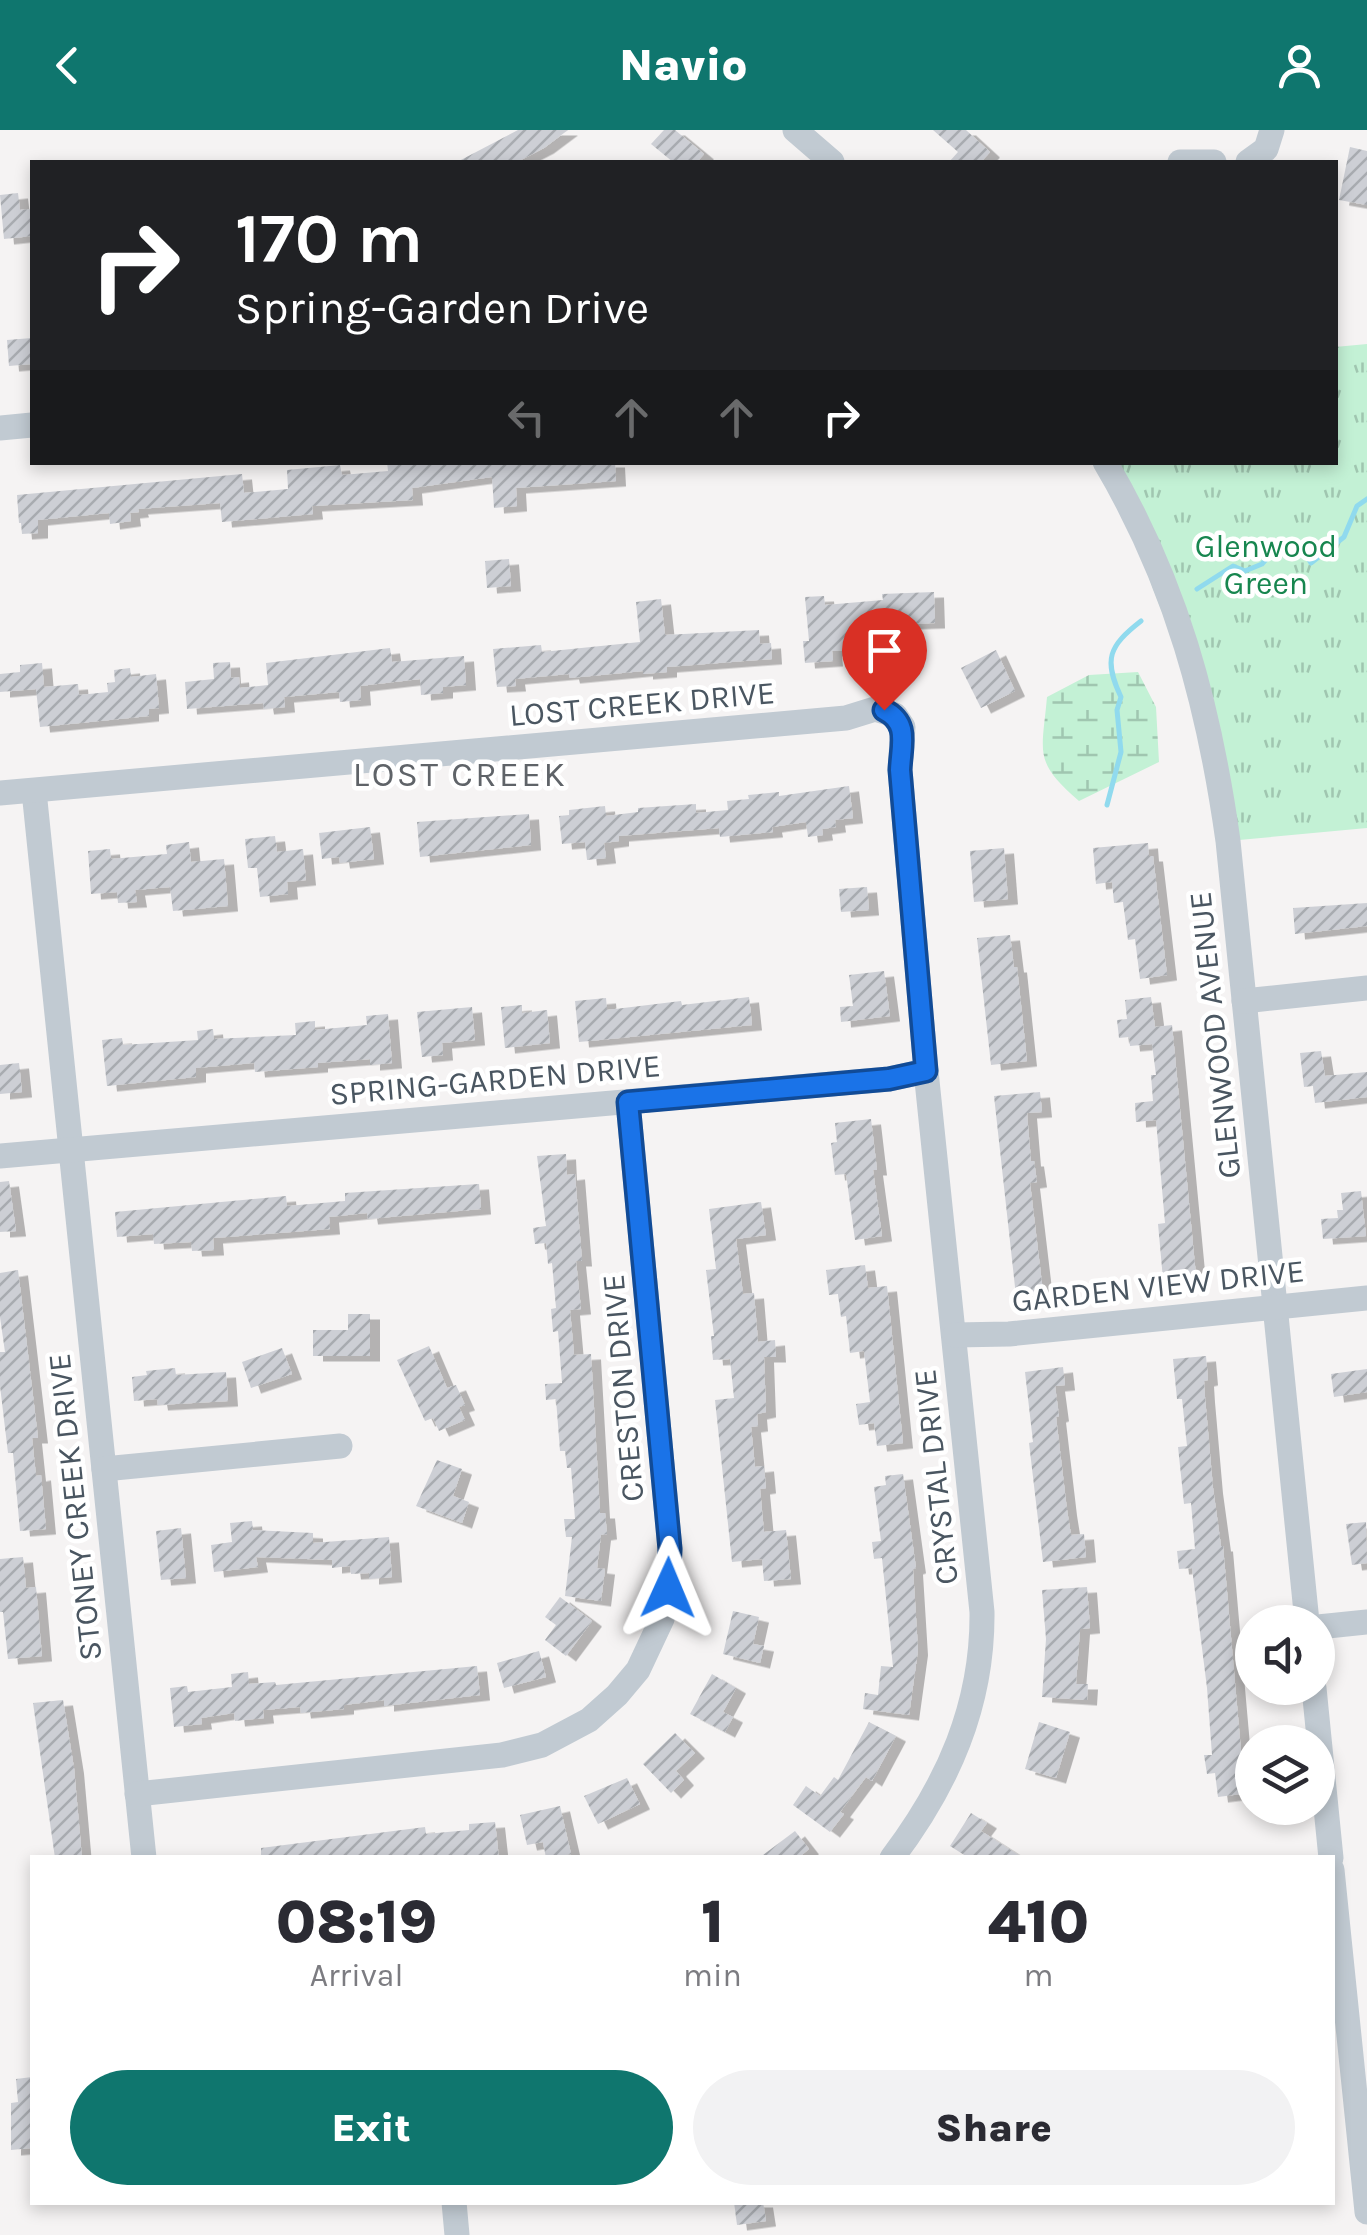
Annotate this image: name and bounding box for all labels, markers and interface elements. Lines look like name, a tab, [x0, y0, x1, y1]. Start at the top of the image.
icon: back	[40, 38, 95, 93]
icon: person	[1272, 38, 1327, 93]
text: Navio	[619, 39, 748, 91]
text: 170 m	[235, 198, 423, 280]
icon: right	[70, 200, 200, 330]
text: Spring-Garden Drive	[235, 282, 649, 334]
icon: left	[499, 390, 554, 445]
icon: ahead	[604, 390, 659, 445]
icon: ahead	[709, 390, 764, 445]
icon: right	[814, 390, 869, 445]
park label: Glenwood Green	[1195, 528, 1337, 602]
pin	[842, 608, 927, 711]
icon: arrive	[857, 623, 912, 678]
street label: LOST CREEK DRIVE	[508, 674, 776, 734]
district label: LOST CREEK	[353, 754, 567, 795]
street label: GLENWOOD AVENUE	[1182, 890, 1248, 1180]
street label: SPRING-GARDEN DRIVE	[328, 1047, 662, 1113]
street label: GARDEN VIEW DRIVE	[1010, 1252, 1306, 1320]
street label: CRESTON DRIVE	[595, 1273, 651, 1503]
street label: STONEY CREEK DRIVE	[40, 1351, 110, 1663]
street label: CRYSTAL DRIVE	[906, 1367, 966, 1587]
position arrow	[616, 1536, 720, 1640]
map controls	[1235, 1605, 1335, 1825]
button: sound	[1235, 1605, 1335, 1705]
button: layers	[1235, 1725, 1335, 1825]
text: 08:19	[276, 1887, 437, 1957]
text: 1	[701, 1887, 724, 1957]
text: 410	[988, 1887, 1089, 1957]
text: Arrival	[310, 1957, 403, 1994]
text: min	[683, 1957, 742, 1994]
text: m	[1023, 1957, 1053, 1994]
button: Exit	[70, 2070, 673, 2185]
button: Share	[693, 2070, 1295, 2185]

